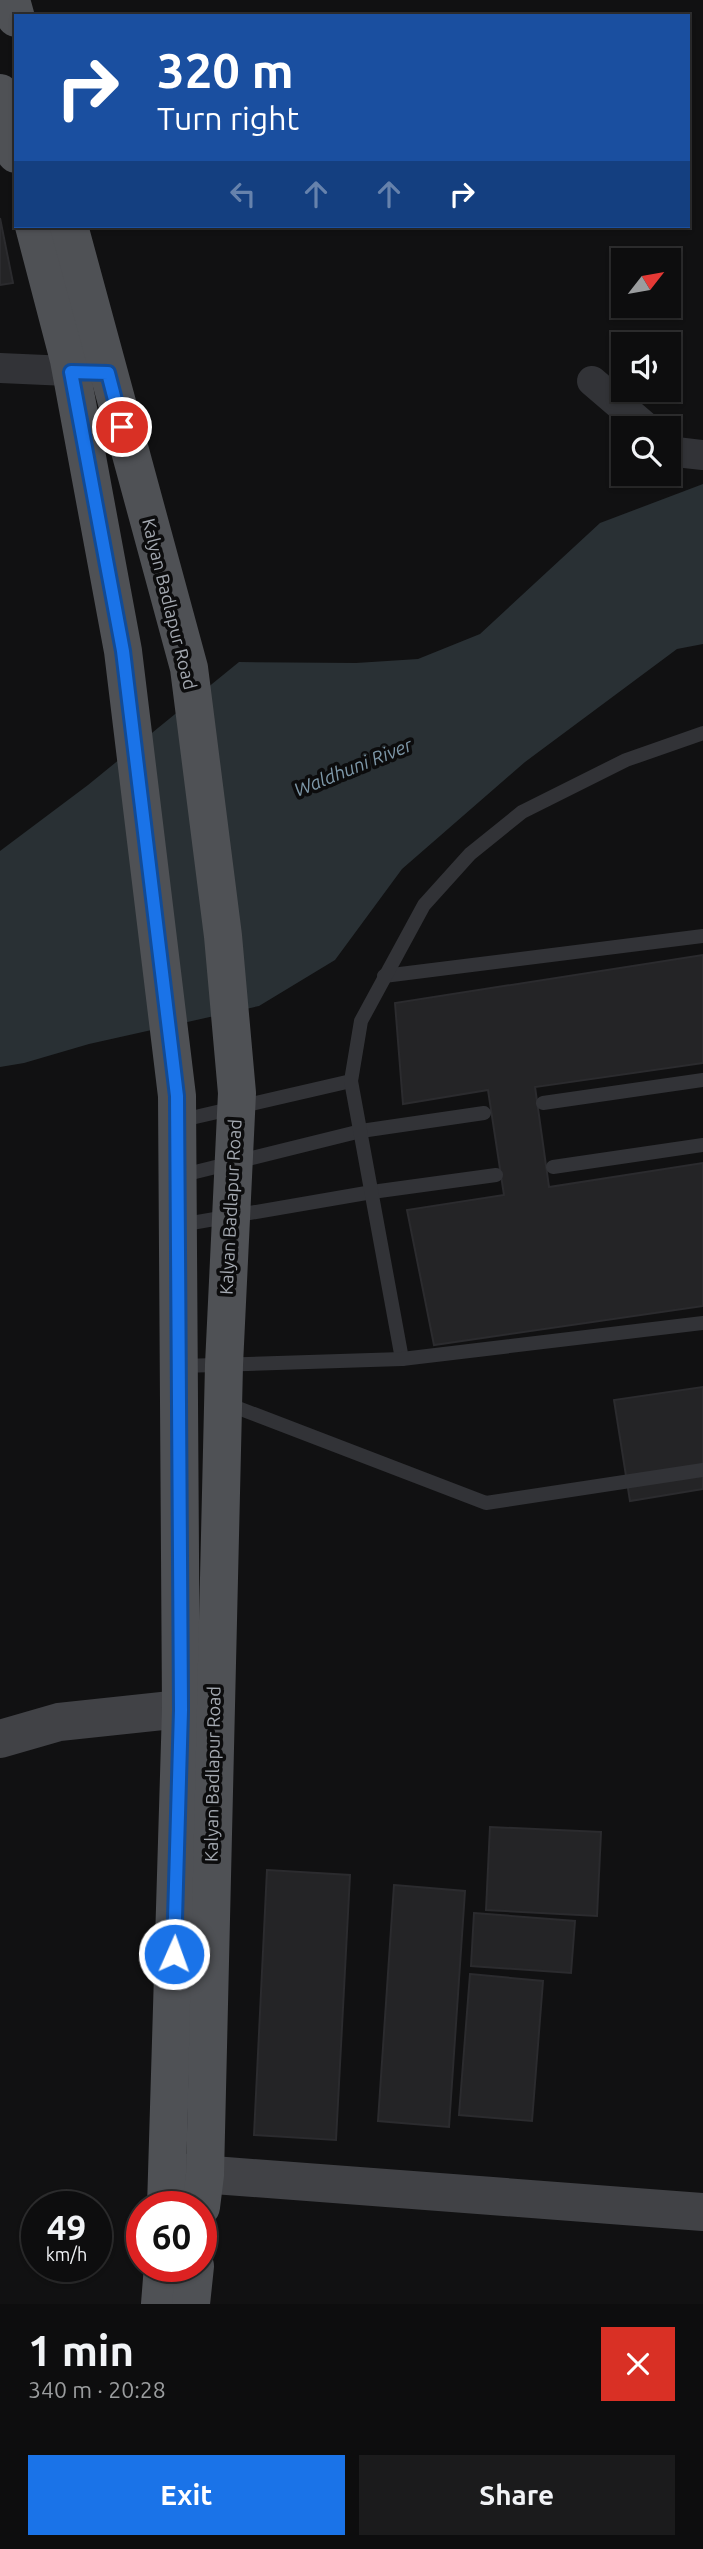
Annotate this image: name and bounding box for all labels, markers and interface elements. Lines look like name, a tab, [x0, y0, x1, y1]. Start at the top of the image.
icon: right	[42, 42, 133, 133]
text: 320 m	[157, 42, 294, 97]
text: Turn right	[157, 100, 299, 136]
icon: left	[224, 175, 262, 213]
icon: ahead	[297, 175, 335, 213]
icon: ahead	[370, 175, 408, 213]
icon: right	[443, 175, 481, 213]
north arrow	[611, 248, 681, 318]
map controls	[611, 248, 681, 486]
button: sound	[611, 332, 681, 402]
pin	[92, 397, 152, 457]
icon: arrive	[103, 408, 141, 446]
button: search	[611, 416, 681, 486]
street label: Kalyan Badlapur Road	[139, 516, 201, 691]
water label: Waldhuni River	[291, 733, 416, 801]
street label: Kalyan Badlapur Road	[215, 1119, 245, 1295]
street label: Kalyan Badlapur Road	[200, 1686, 224, 1862]
position arrow	[137, 1917, 211, 1991]
speed limit sign: 60	[126, 2191, 217, 2282]
text: 49	[47, 2207, 86, 2247]
text: km/h	[46, 2244, 87, 2264]
text: 1 min	[28, 2327, 134, 2374]
button: close	[601, 2327, 675, 2401]
text: 340 m · 20:28	[28, 2377, 166, 2402]
button: Exit	[28, 2455, 345, 2535]
button: Share	[359, 2455, 675, 2535]

